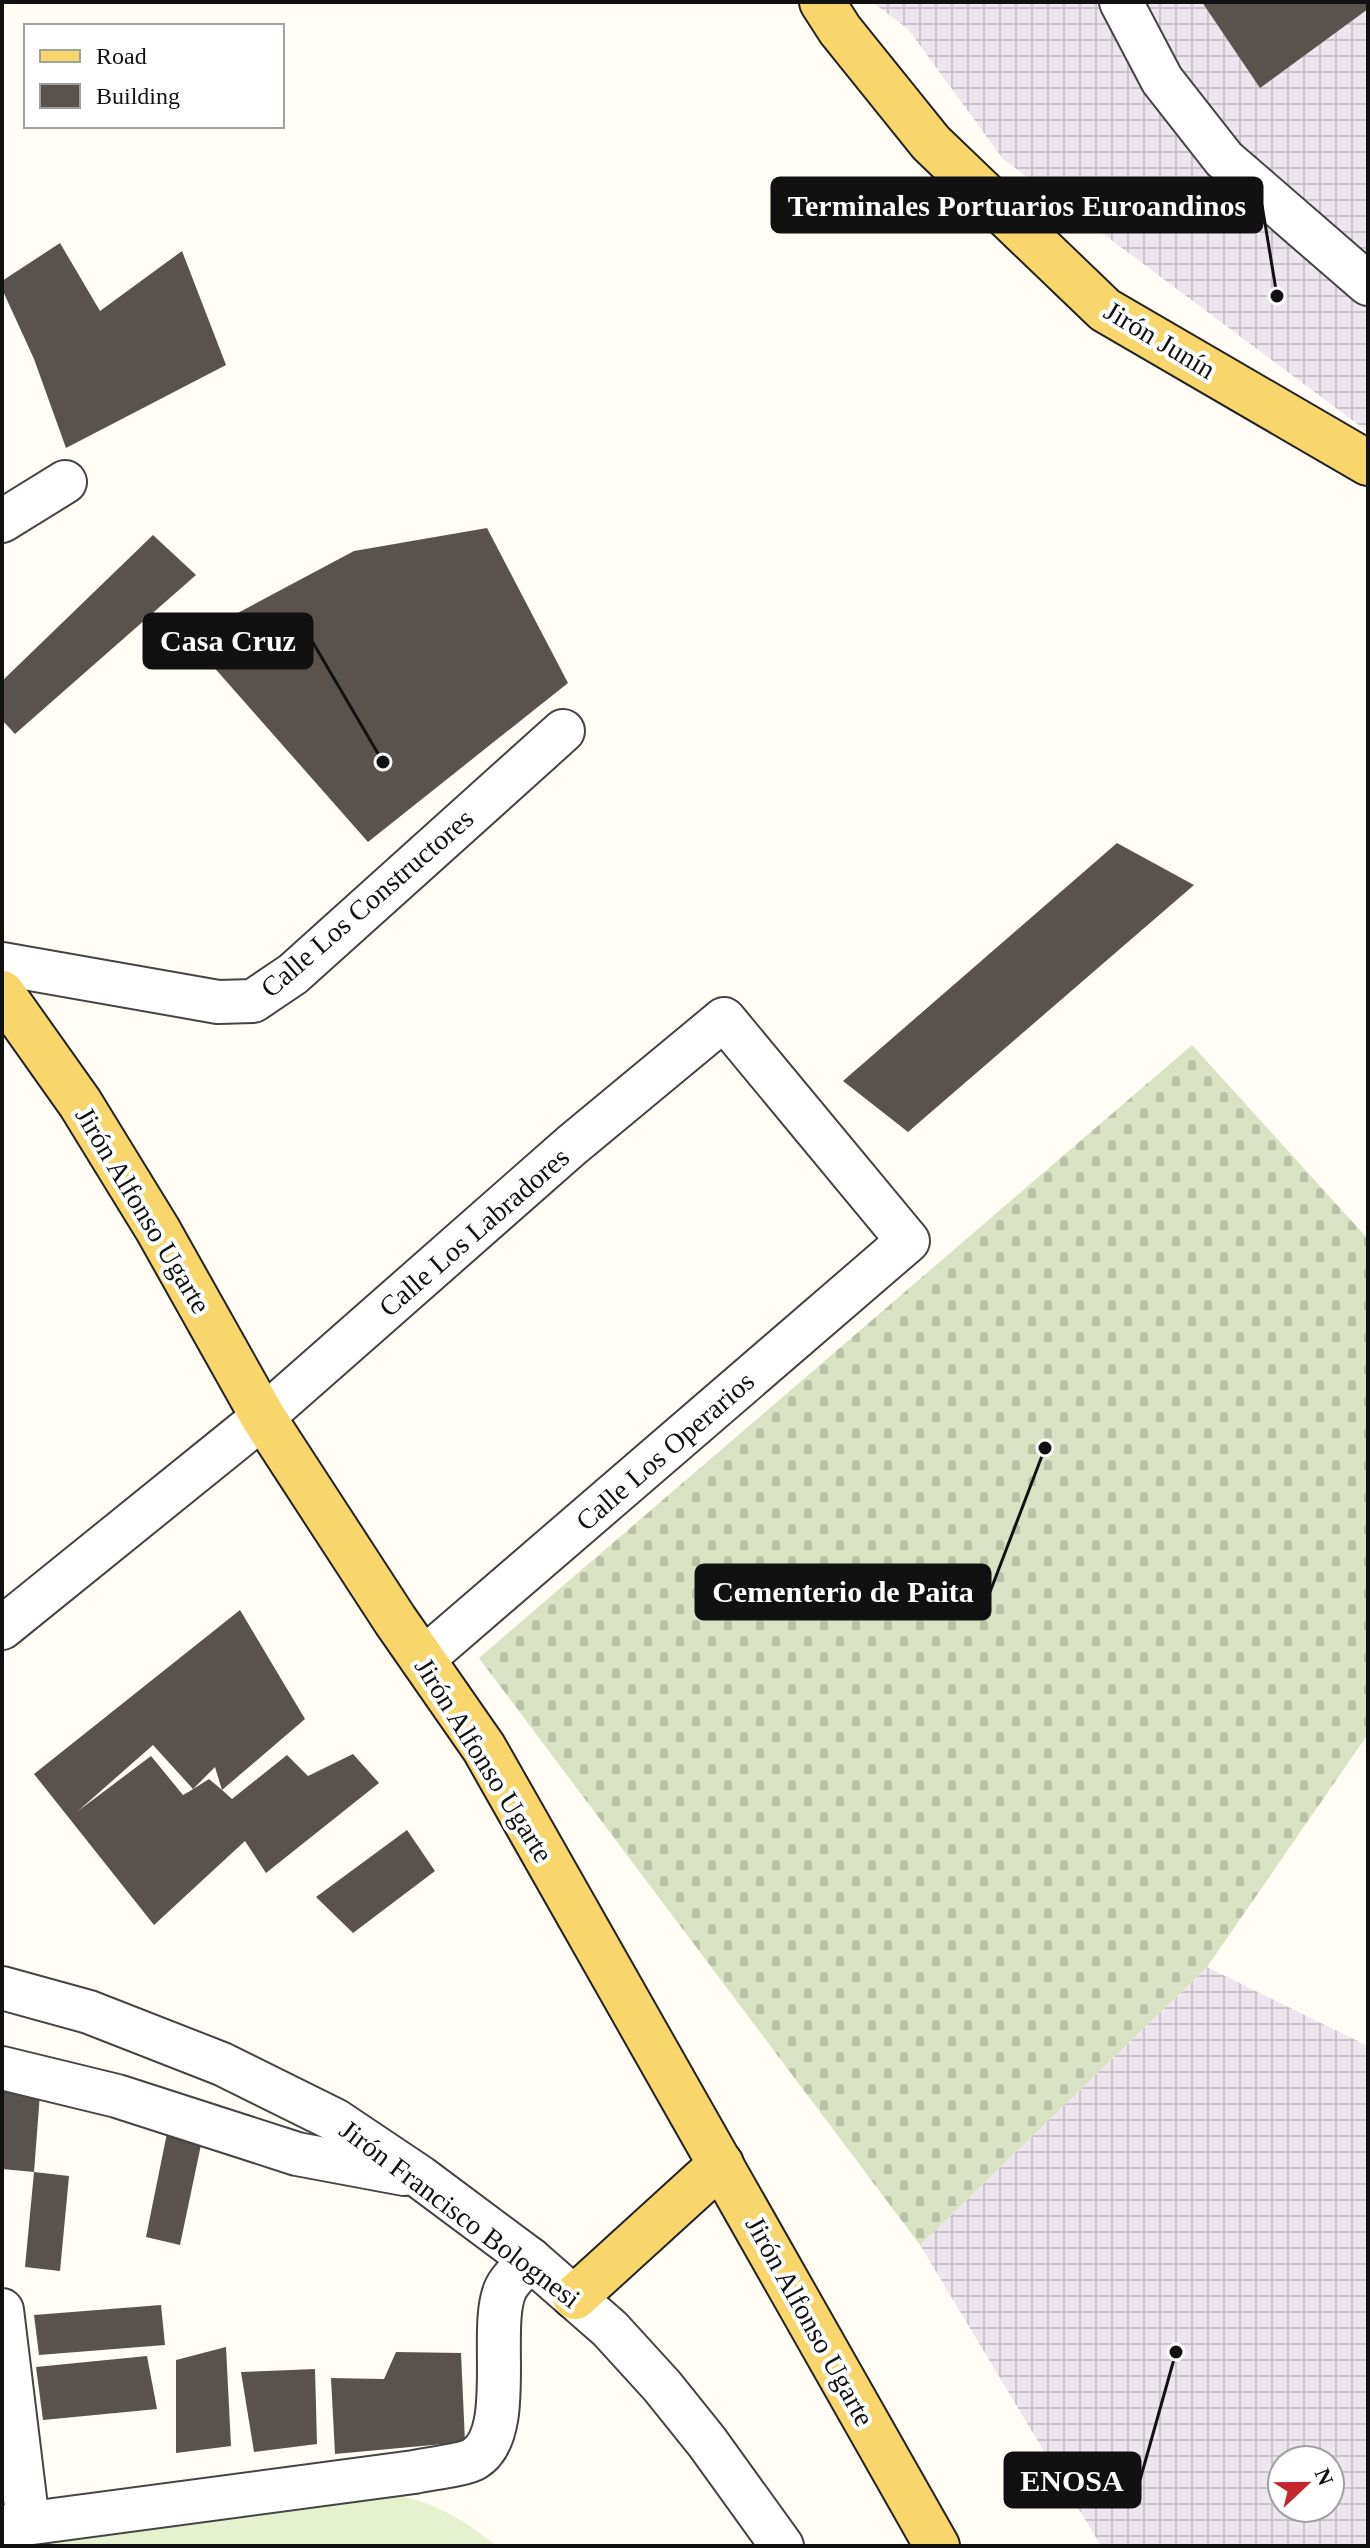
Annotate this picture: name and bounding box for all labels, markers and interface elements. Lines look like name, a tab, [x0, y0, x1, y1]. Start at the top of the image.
legend	[24, 24, 284, 128]
text: Road	[96, 43, 147, 69]
text: Building	[96, 83, 180, 109]
callout: Terminales Portuarios Euroandinos	[772, 178, 1262, 232]
text: Terminales Portuarios Euroandinos	[788, 189, 1246, 222]
street label: Jirón Junín	[1099, 295, 1221, 385]
callout: Casa Cruz	[144, 614, 312, 668]
text: Casa Cruz	[160, 624, 296, 657]
street label: Calle Los Constructores	[255, 803, 479, 1003]
street label: Jirón Alfonso Ugarte	[69, 1101, 217, 1319]
street label: Calle Los Labradores	[373, 1141, 575, 1323]
street label: Calle Los Operarios	[570, 1365, 760, 1537]
callout: Cementerio de Paita	[696, 1565, 990, 1619]
text: Cementerio de Paita	[712, 1575, 974, 1608]
street label: Jirón Alfonso Ugarte	[409, 1652, 559, 1868]
street label: Jirón Francisco Bolognesi	[334, 2114, 586, 2314]
street label: Jirón Alfonso Ugarte	[740, 2211, 880, 2431]
north arrow	[1266, 2444, 1346, 2524]
callout: ENOSA	[1005, 2453, 1140, 2507]
text: ENOSA	[1020, 2464, 1124, 2497]
text: N	[1310, 2465, 1339, 2489]

